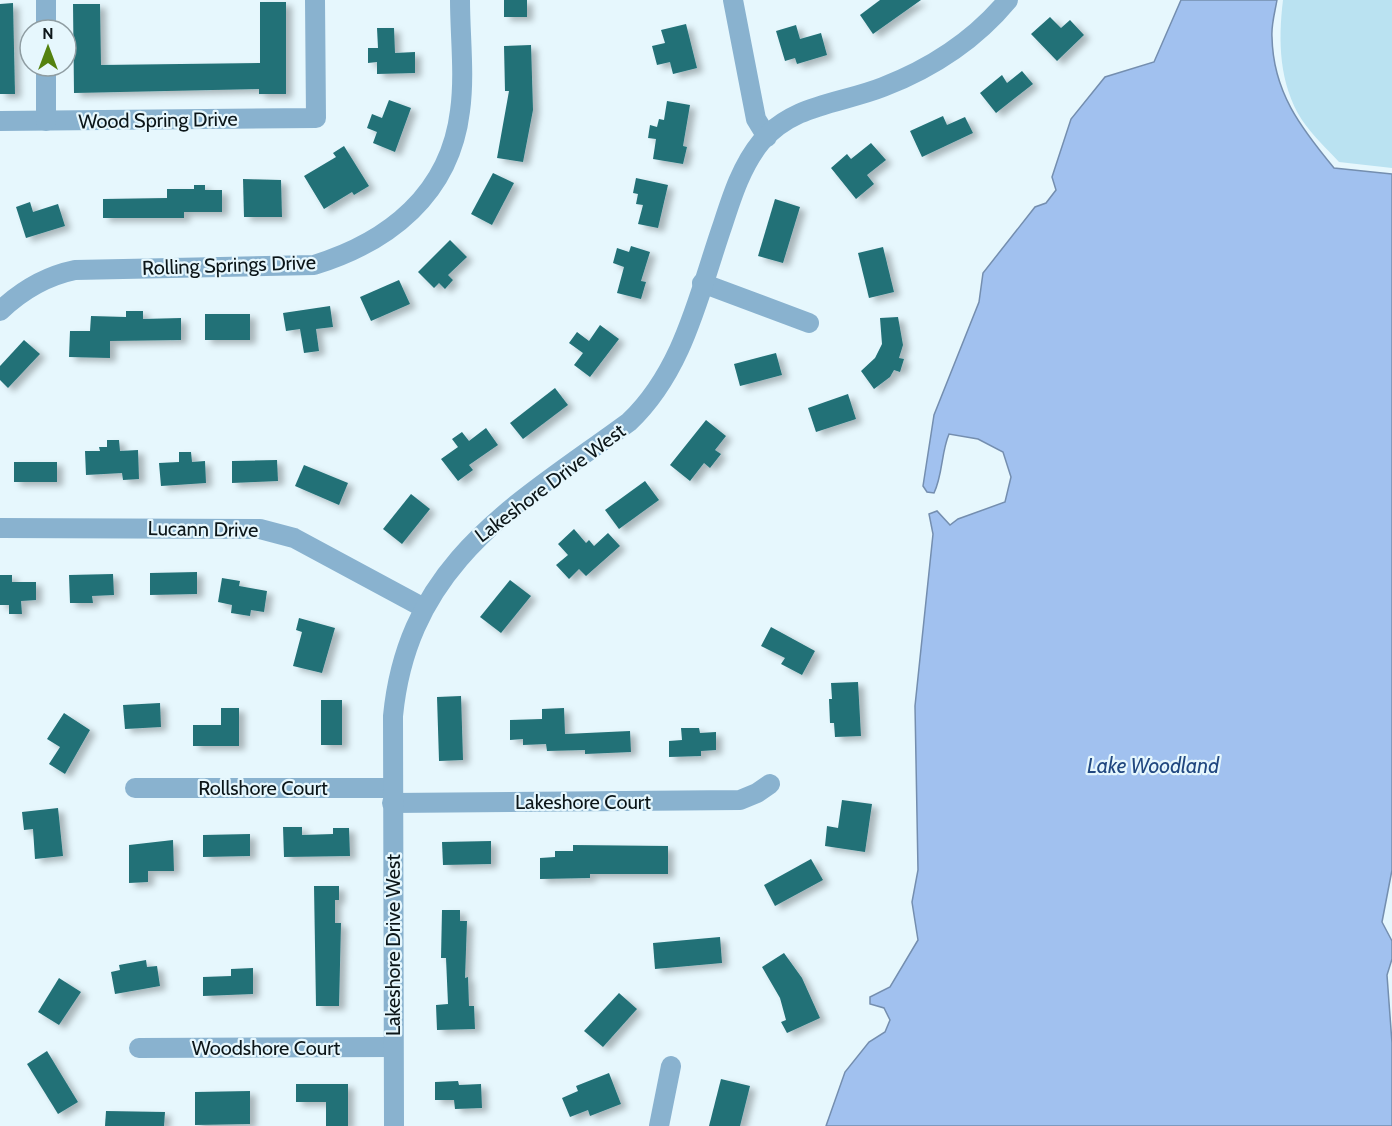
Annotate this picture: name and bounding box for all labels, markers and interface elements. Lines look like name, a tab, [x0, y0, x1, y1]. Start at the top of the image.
north arrow	[18, 18, 78, 78]
text: N	[42, 24, 54, 43]
street label: Wood Spring Drive	[78, 107, 238, 133]
street label: Rolling Springs Drive	[142, 250, 316, 280]
street label: Lakeshore Drive West	[470, 418, 630, 547]
street label: Lucann Drive	[147, 516, 259, 542]
water label: Lake Woodland	[1087, 753, 1220, 778]
street label: Rollshore Court	[198, 776, 328, 800]
street label: Lakeshore Court	[515, 790, 651, 814]
street label: Lakeshore Drive West	[381, 854, 405, 1036]
street label: Woodshore Court	[192, 1036, 341, 1060]

